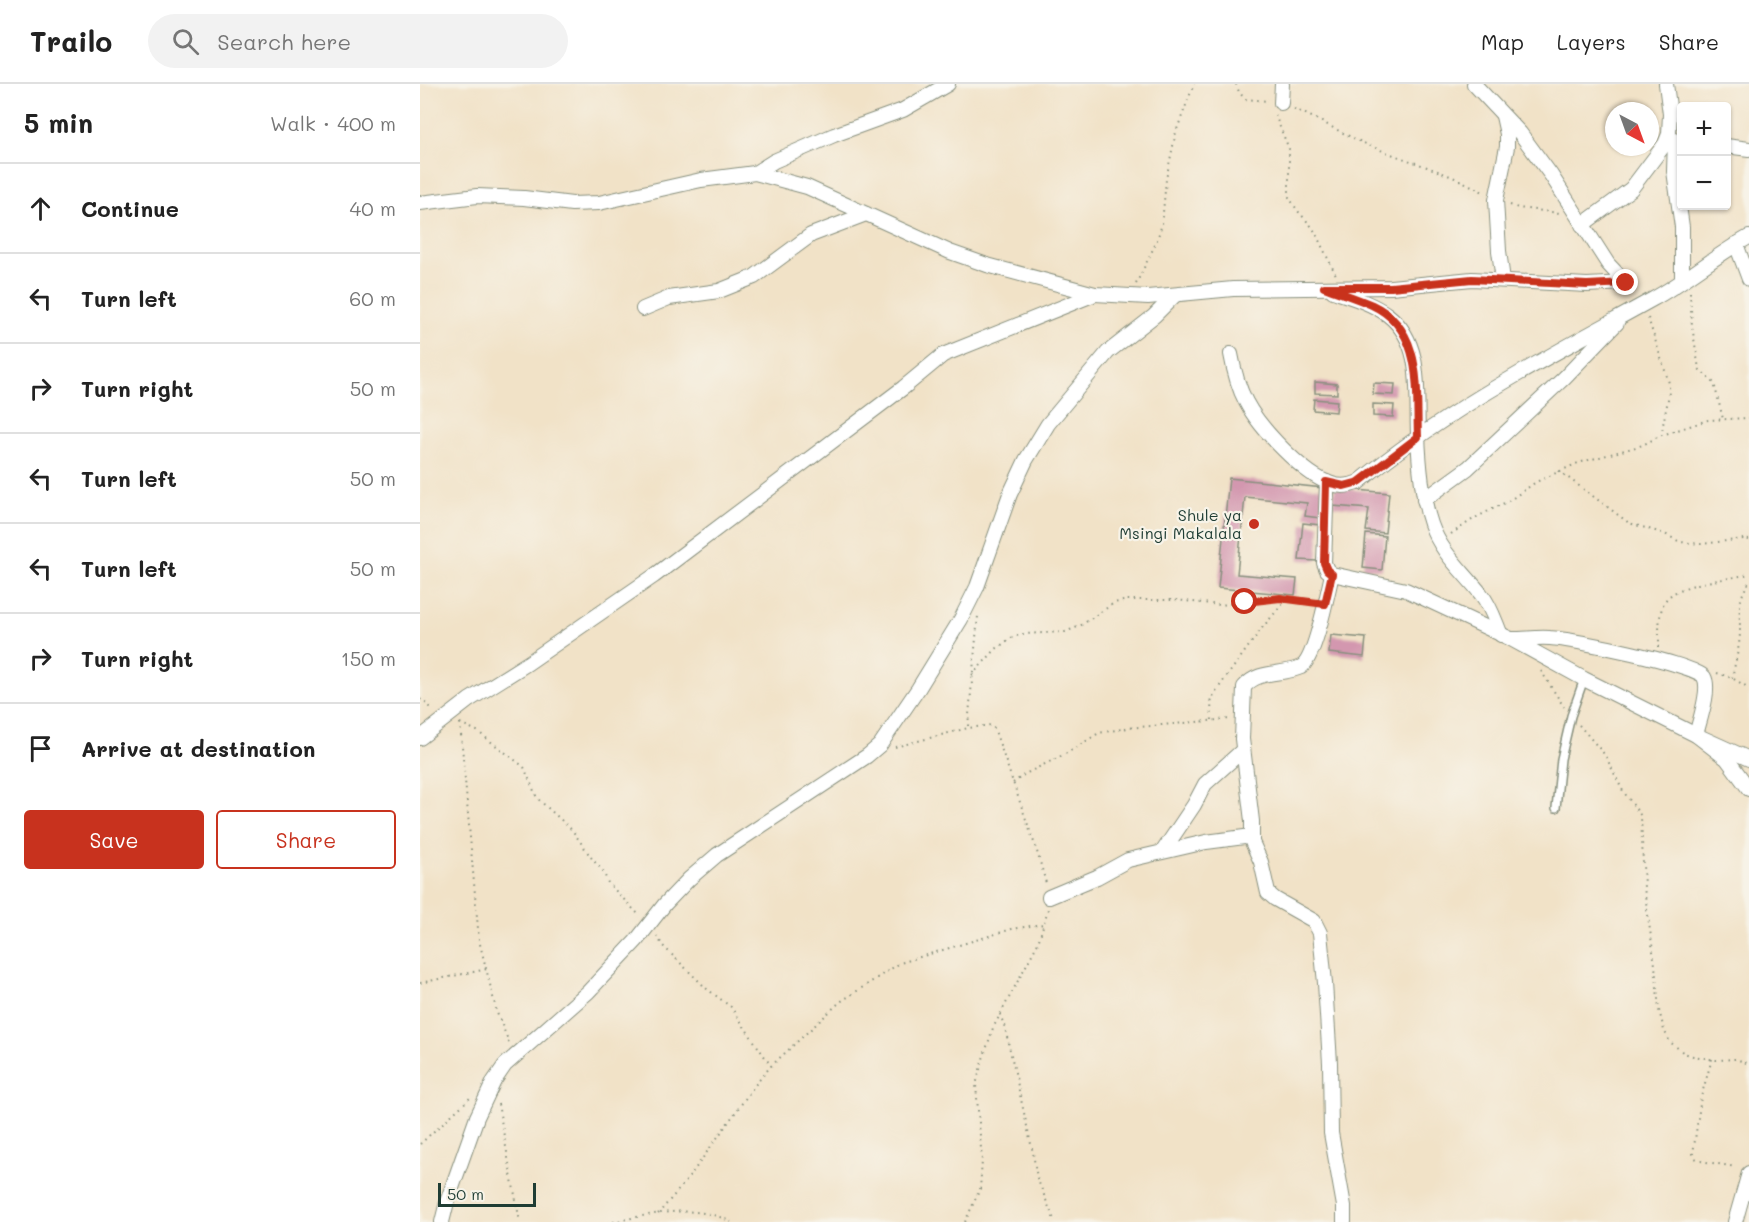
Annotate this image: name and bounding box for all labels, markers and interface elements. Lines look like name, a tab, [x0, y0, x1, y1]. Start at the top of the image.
search box	[148, 14, 568, 68]
text: Trailo	[30, 23, 112, 59]
icon: search	[169, 25, 202, 58]
text: Search here	[217, 27, 351, 56]
text: Map	[1481, 28, 1524, 55]
text: Layers	[1557, 28, 1626, 55]
text: Share	[1659, 28, 1719, 55]
north arrow	[1605, 102, 1659, 156]
map controls	[1677, 102, 1731, 210]
button: +	[1677, 102, 1731, 156]
text: 5 min	[24, 106, 93, 140]
text: Walk · 400 m	[270, 110, 396, 136]
button: −	[1677, 156, 1731, 210]
icon: ahead	[24, 192, 57, 225]
text: Continue	[81, 194, 179, 223]
text: 40 m	[350, 195, 396, 221]
route end	[1612, 269, 1638, 295]
icon: left	[24, 282, 57, 315]
text: Turn left	[81, 284, 177, 313]
text: 60 m	[349, 285, 396, 311]
icon: right	[24, 372, 57, 405]
text: Turn right	[81, 374, 193, 403]
text: 50 m	[350, 375, 396, 401]
icon: left	[24, 462, 57, 495]
text: Turn left	[81, 464, 177, 493]
text: 50 m	[350, 465, 396, 491]
place label: Shule ya Msingi Makalala	[1119, 504, 1242, 543]
marker: Shule ya Msingi Makalala	[1247, 517, 1261, 531]
icon: left	[24, 552, 57, 585]
text: Turn left	[81, 554, 177, 583]
text: 50 m	[350, 555, 396, 581]
route start	[1231, 588, 1257, 614]
icon: right	[24, 642, 57, 675]
text: Turn right	[81, 644, 193, 673]
text: 150 m	[341, 645, 396, 671]
icon: arrive	[24, 732, 57, 765]
text: Arrive at destination	[81, 734, 316, 763]
button: Save	[24, 810, 204, 869]
button: Share	[216, 810, 396, 869]
scale bar	[438, 1180, 536, 1208]
text: 50 m	[447, 1183, 484, 1204]

